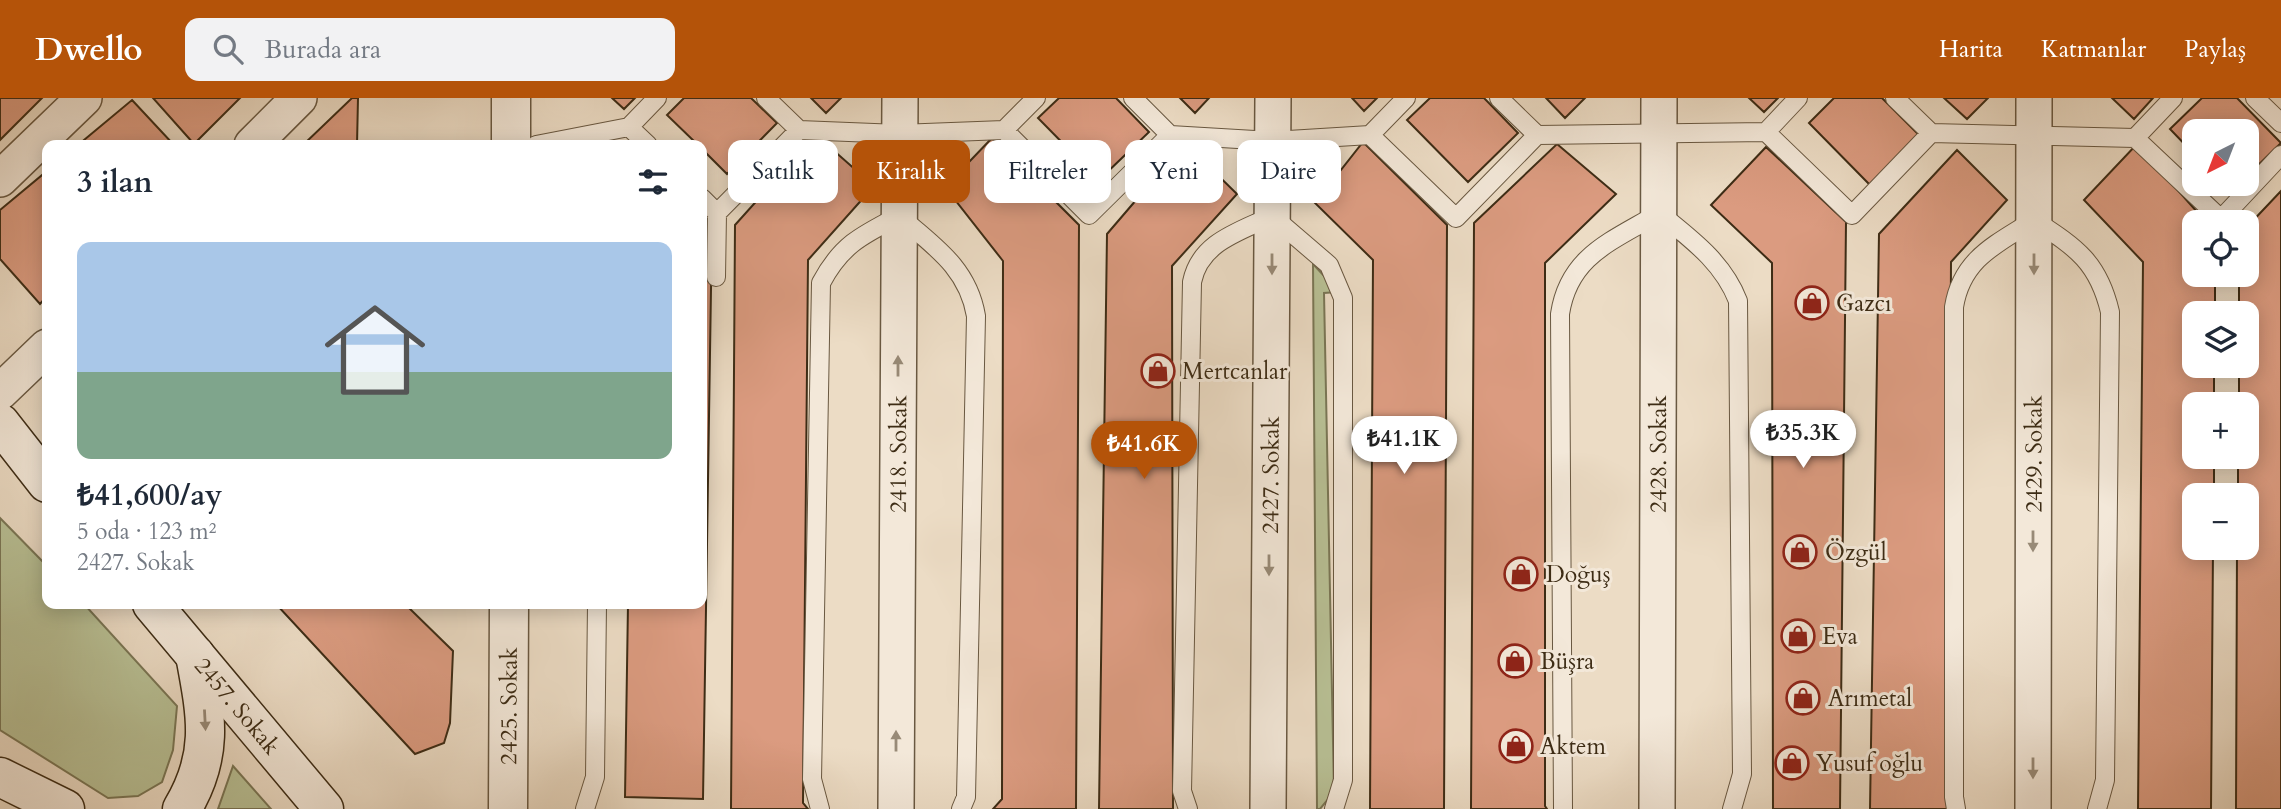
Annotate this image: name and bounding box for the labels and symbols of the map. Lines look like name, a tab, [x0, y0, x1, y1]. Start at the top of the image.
north arrow	[2182, 119, 2259, 196]
one-way arrow	[1266, 253, 1278, 275]
one-way arrow	[2028, 253, 2040, 275]
shop icon: Gazcı	[1793, 284, 1831, 322]
place label: Gazcı	[1836, 288, 1891, 319]
shop icon: Mertcanlar	[1139, 352, 1177, 390]
one-way arrow	[892, 355, 904, 377]
place label: Mertcanlar	[1182, 356, 1288, 387]
street label: 2418. Sokak	[882, 394, 914, 513]
street label: 2428. Sokak	[1642, 394, 1674, 513]
street label: 2429. Sokak	[2018, 394, 2049, 513]
pin: ₺35.3K	[1746, 410, 1860, 470]
street label: 2427. Sokak	[1254, 415, 1286, 534]
pin: ₺41.1K	[1347, 416, 1461, 476]
pin: ₺41.6K	[1087, 422, 1201, 481]
one-way arrow	[2028, 530, 2039, 552]
shop icon: Özgül	[1781, 533, 1819, 571]
place label: Özgül	[1825, 537, 1887, 568]
one-way arrow	[1264, 554, 1275, 576]
shop icon: Doğuş	[1502, 555, 1540, 593]
place label: Doğuş	[1546, 559, 1610, 590]
shop icon: Eva	[1779, 617, 1817, 655]
place label: Eva	[1822, 621, 1858, 652]
shop icon: Büşra	[1496, 642, 1534, 680]
street label: 2425. Sokak	[493, 646, 524, 765]
place label: Büşra	[1540, 646, 1594, 677]
street label: 2457. Sokak	[188, 651, 288, 761]
shop icon: Arımetal	[1784, 679, 1822, 717]
place label: Arımetal	[1828, 683, 1912, 714]
one-way arrow	[199, 709, 210, 731]
shop icon: Aktem	[1497, 727, 1535, 765]
one-way arrow	[890, 730, 902, 752]
place label: Aktem	[1540, 731, 1606, 762]
shop icon: Yusuf oğlu	[1773, 744, 1811, 782]
place label: Yusuf oğlu	[1816, 748, 1923, 779]
one-way arrow	[2027, 757, 2039, 779]

